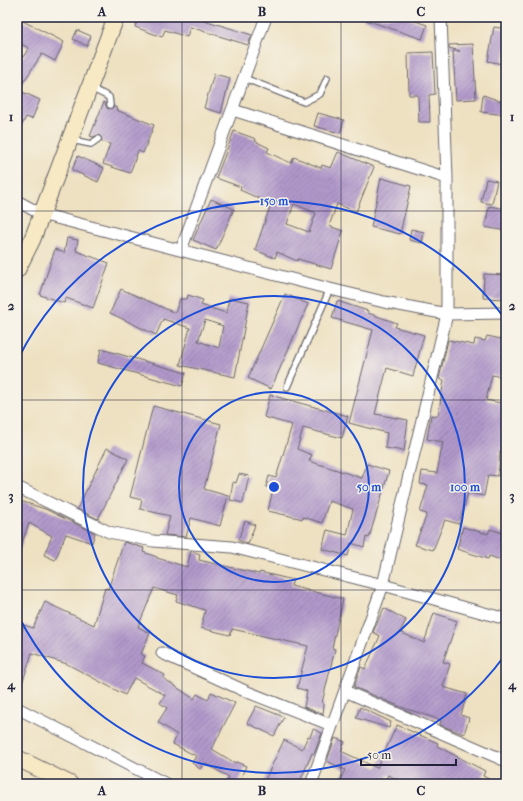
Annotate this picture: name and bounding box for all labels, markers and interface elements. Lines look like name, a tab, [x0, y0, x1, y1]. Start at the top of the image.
text: A	[97, 4, 107, 19]
text: B	[258, 4, 267, 19]
text: C	[417, 4, 426, 19]
text: 1	[9, 109, 14, 124]
text: 1	[510, 109, 515, 124]
text: 150 m	[260, 194, 289, 208]
text: 2	[8, 298, 15, 313]
text: 2	[509, 298, 516, 313]
centre of rings	[267, 480, 281, 494]
text: 50 m	[357, 480, 382, 494]
text: 100 m	[450, 480, 481, 494]
text: 3	[8, 488, 14, 504]
text: 3	[509, 488, 515, 504]
text: 4	[6, 677, 16, 693]
text: 4	[507, 677, 517, 693]
scale bar	[361, 741, 456, 767]
text: 50 m	[367, 748, 391, 762]
text: A	[97, 783, 107, 798]
text: B	[258, 783, 267, 798]
text: C	[417, 783, 426, 798]

